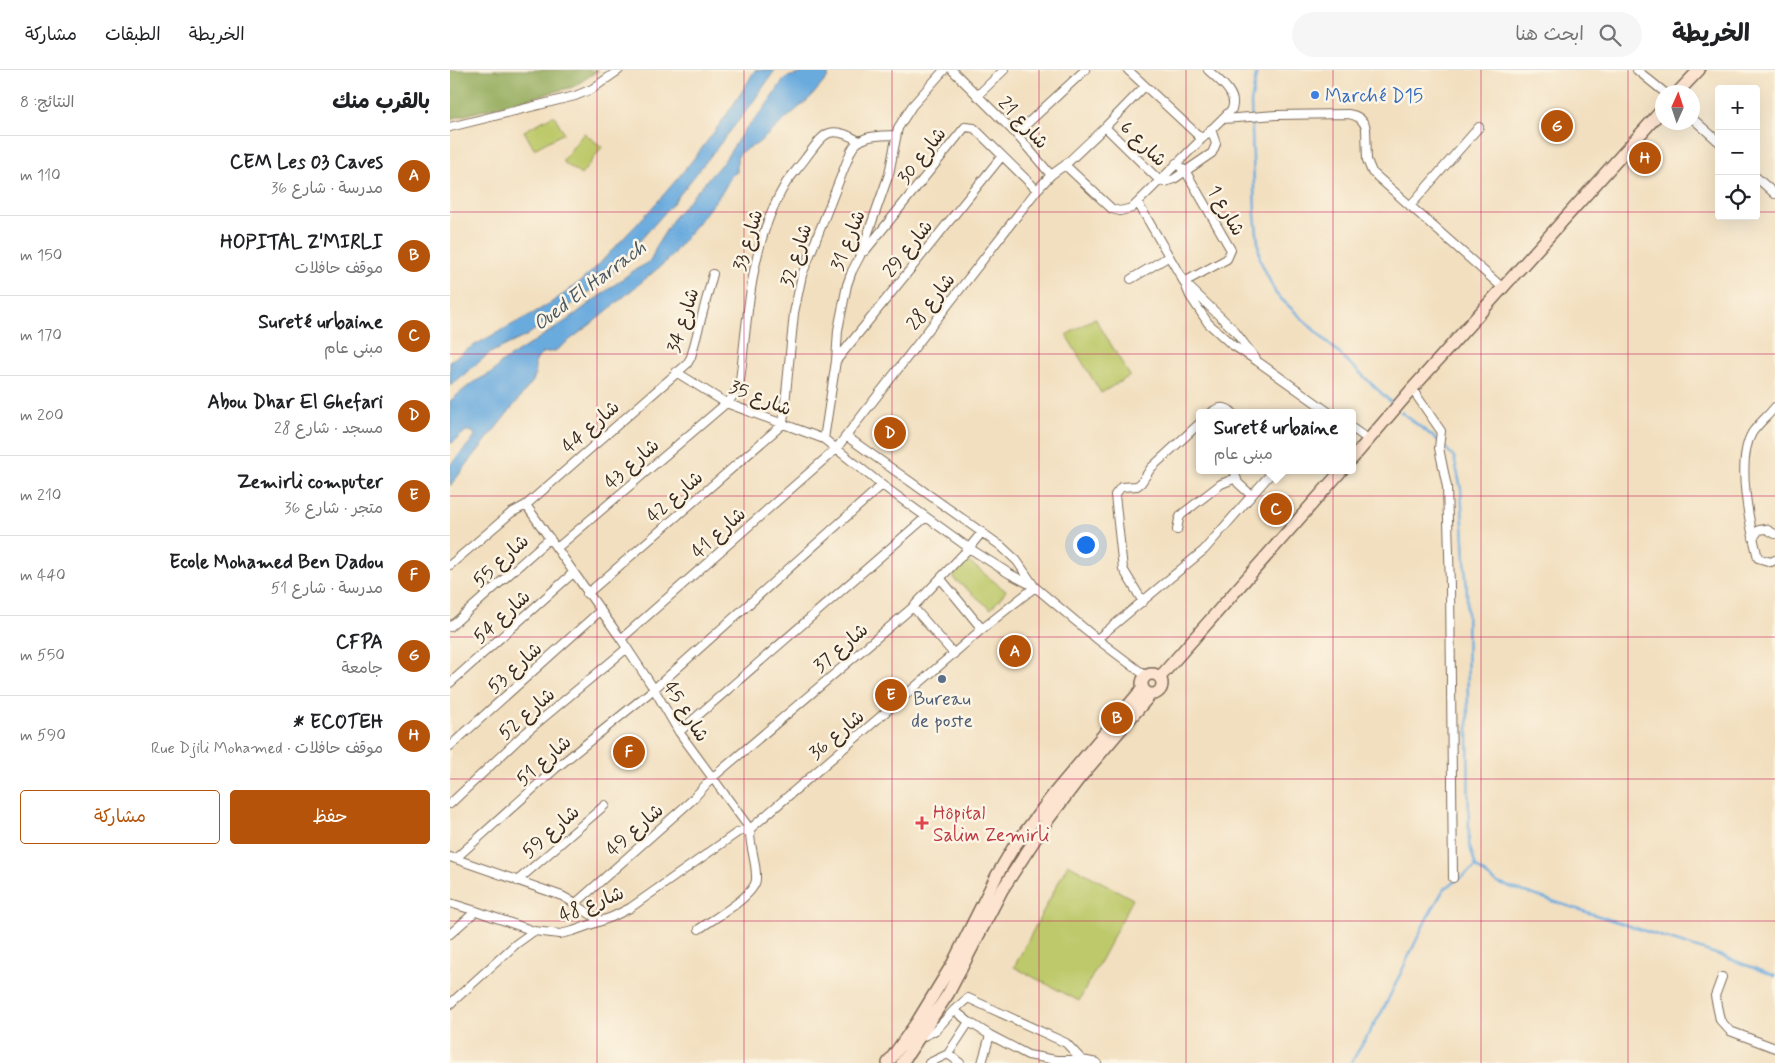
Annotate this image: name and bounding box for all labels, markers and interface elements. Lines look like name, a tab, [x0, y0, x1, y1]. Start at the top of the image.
search box	[1292, 12, 1642, 57]
text: الخريطة	[1672, 19, 1750, 50]
icon: search	[1596, 21, 1624, 49]
text: ابحث هنا	[1515, 22, 1584, 47]
text: مشاركة	[25, 23, 77, 47]
text: الطبقات	[105, 23, 161, 47]
text: الخريطة	[189, 23, 245, 47]
place label: Marché D15	[1325, 84, 1423, 109]
north arrow	[1655, 85, 1700, 130]
map controls	[1715, 85, 1760, 220]
button: +	[1715, 85, 1760, 130]
text: بالقرب منك	[332, 88, 430, 116]
marker: Marché D15	[1309, 89, 1321, 101]
street label: شارع 21	[992, 91, 1054, 155]
text: النتائج: 8	[20, 92, 75, 113]
pin: G	[1541, 107, 1573, 145]
street label: شارع 6	[1114, 116, 1172, 173]
street label: شارع 30	[892, 122, 952, 190]
button: −	[1715, 130, 1760, 175]
pin: H	[1629, 139, 1661, 177]
text: CEM Les 03 Caves	[230, 150, 383, 175]
text: 110 m	[20, 165, 61, 186]
text: A	[409, 165, 419, 186]
button: locate	[1715, 175, 1760, 220]
text: مدرسة · شارع 36	[271, 178, 383, 199]
street label: شارع 1	[1201, 181, 1250, 241]
street label: شارع 33	[727, 207, 770, 274]
street label: شارع 31	[825, 207, 872, 274]
street label: شارع 29	[877, 215, 939, 283]
street label: شارع 32	[775, 221, 818, 290]
text: HOPITAL Z'MIRLI	[220, 230, 383, 255]
water label: Oued El Harrach	[528, 234, 652, 338]
text: 150 m	[20, 245, 62, 266]
text: B	[409, 245, 419, 266]
text: موقف حافلات	[295, 258, 383, 279]
street label: شارع 28	[901, 268, 961, 336]
street label: شارع 34	[661, 285, 706, 356]
text: Sureté urbaine	[258, 310, 383, 335]
text: 170 m	[20, 325, 62, 346]
text: C	[408, 325, 420, 346]
text: مبنى عام	[324, 338, 383, 359]
street label: شارع 35	[726, 375, 795, 422]
text: Abou Dhar El Ghefari	[208, 390, 383, 415]
street label: شارع 44	[557, 395, 625, 459]
text: 200 m	[20, 405, 64, 426]
text: D	[408, 405, 420, 426]
popup	[1196, 409, 1356, 474]
pin: D	[874, 414, 906, 452]
text: Sureté urbaine	[1214, 416, 1338, 441]
text: مسجد · شارع 28	[274, 418, 383, 439]
street label: شارع 43	[599, 433, 665, 495]
text: مبنى عام	[1214, 444, 1273, 465]
street label: شارع 42	[641, 466, 709, 529]
text: Zemirli computer	[237, 470, 383, 495]
text: 210 m	[20, 485, 61, 506]
text: E	[409, 485, 419, 506]
pin: C	[1260, 490, 1292, 528]
text: متجر · شارع 36	[284, 498, 383, 519]
street label: شارع 41	[686, 502, 752, 564]
street label: شارع 55	[467, 529, 535, 593]
your location	[1073, 532, 1099, 558]
text: Ecole Mohamed Ben Dadou	[169, 550, 383, 575]
text: 440 m	[20, 565, 66, 586]
text: F	[410, 565, 418, 586]
text: مدرسة · شارع 51	[271, 578, 383, 599]
street label: شارع 54	[468, 585, 536, 650]
street label: شارع 37	[808, 618, 874, 678]
text: CFPA	[336, 630, 383, 655]
pin: A	[999, 632, 1031, 670]
street label: شارع 53	[482, 637, 548, 699]
text: 550 m	[20, 645, 65, 666]
text: G	[409, 645, 419, 666]
text: جامعة	[341, 658, 383, 679]
marker: Bureau de poste	[936, 673, 948, 685]
pin: E	[875, 676, 907, 714]
street label: شارع 45	[657, 677, 714, 747]
street label: شارع 52	[493, 682, 561, 746]
place label: Bureau de poste	[911, 687, 973, 734]
pin: B	[1101, 699, 1133, 737]
street label: شارع 36	[804, 705, 870, 766]
text: ECOTEH *	[293, 710, 383, 735]
text: 590 m	[20, 725, 66, 746]
text: H	[409, 725, 419, 746]
street label: شارع 51	[511, 730, 577, 792]
pin: F	[613, 733, 645, 771]
text: موقف حافلات · Rue Djili Mohamed	[151, 738, 383, 759]
button: مشاركة	[20, 790, 220, 844]
button: حفظ	[230, 790, 430, 844]
street label: شارع 49	[601, 798, 669, 862]
street label: شارع 59	[517, 800, 585, 864]
place label: Hôpital Salim Zemirli	[933, 801, 1050, 848]
marker: Hôpital Salim Zemirli	[915, 816, 929, 830]
street label: شارع 48	[555, 881, 628, 928]

